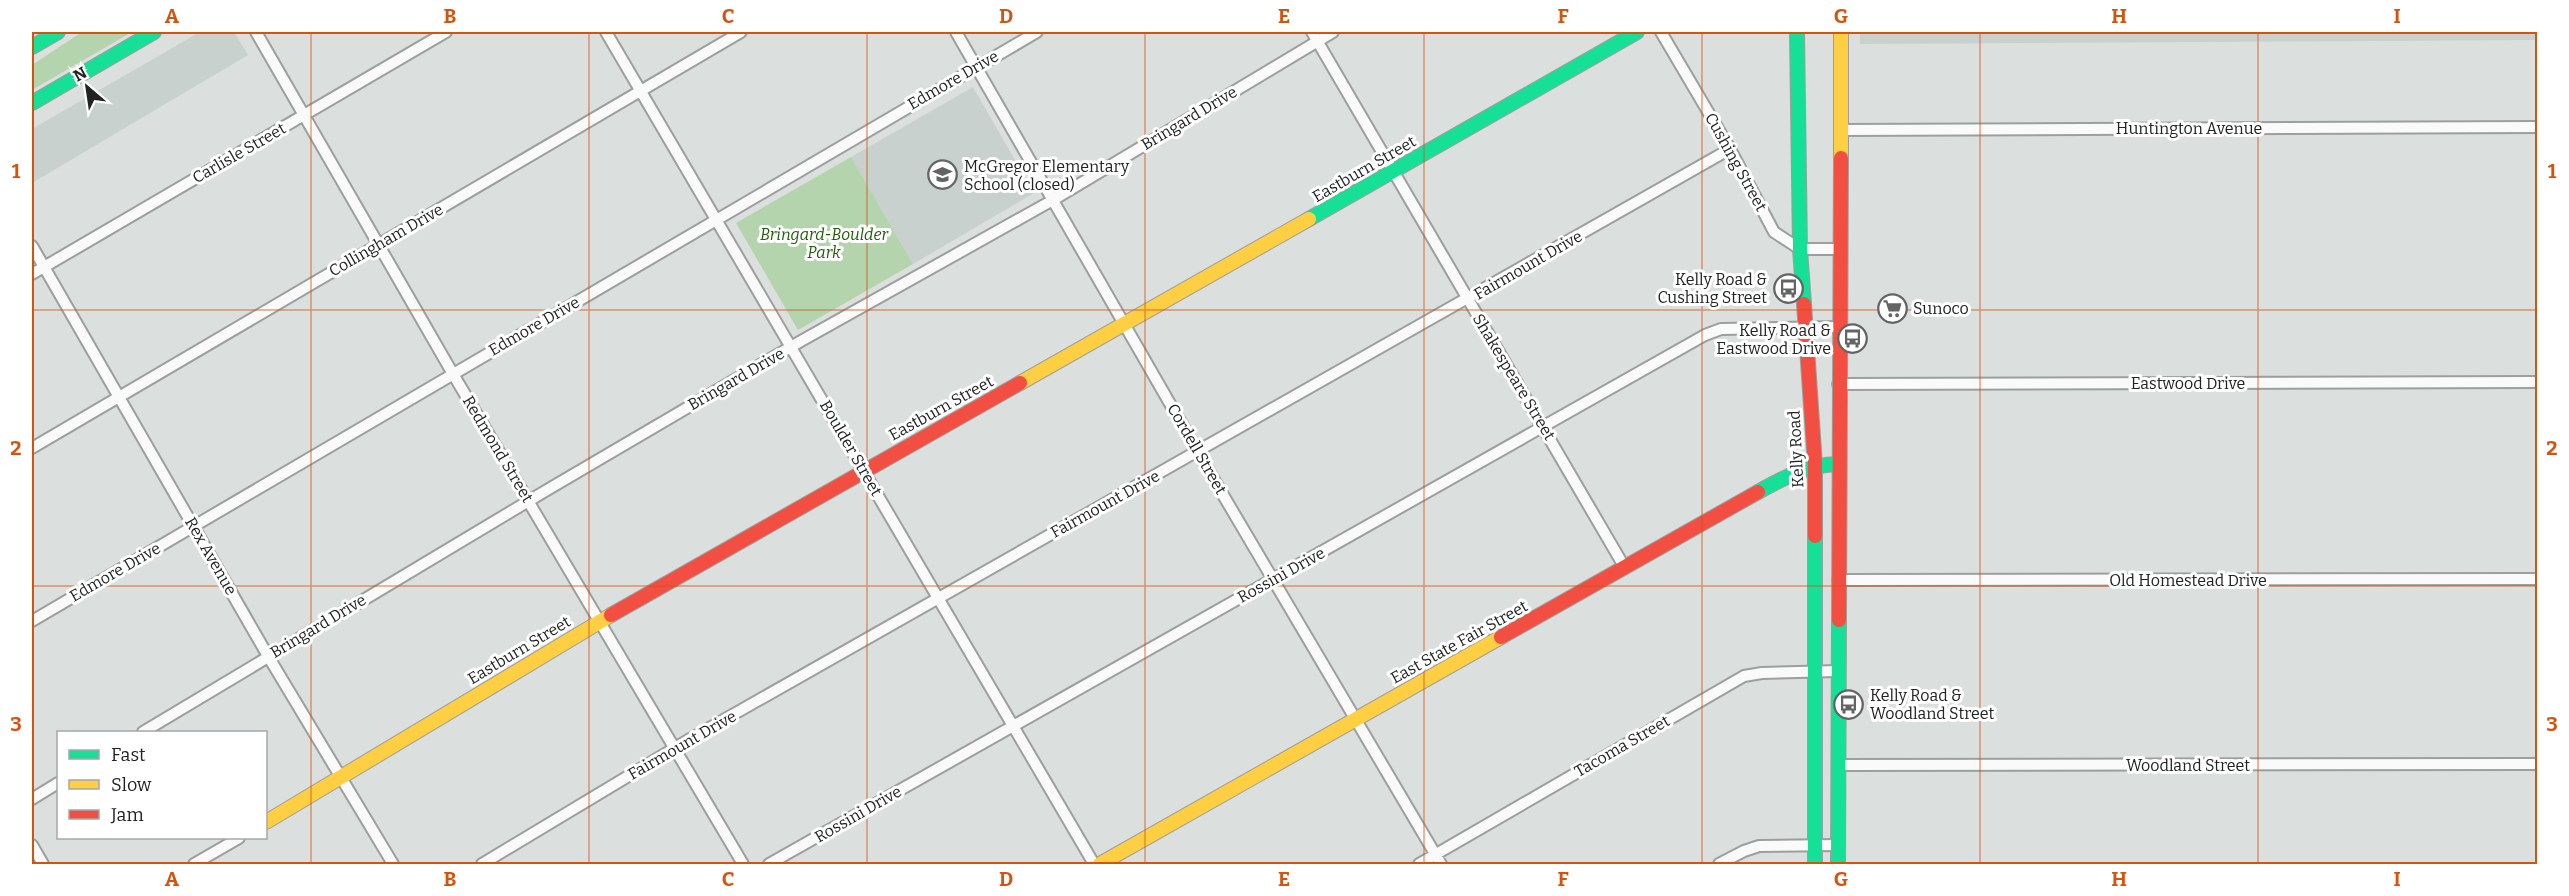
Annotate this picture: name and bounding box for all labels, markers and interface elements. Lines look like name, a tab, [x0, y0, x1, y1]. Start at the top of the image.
text: A	[165, 4, 180, 28]
text: B	[444, 4, 457, 28]
text: C	[722, 4, 734, 28]
text: D	[999, 4, 1013, 28]
text: E	[1278, 4, 1290, 28]
text: F	[1557, 4, 1569, 28]
text: G	[1834, 4, 1848, 28]
text: H	[2111, 4, 2127, 28]
text: I	[2393, 4, 2401, 28]
street label: Edmore Drive	[904, 46, 1002, 114]
north arrow	[57, 57, 117, 117]
text: N	[70, 63, 90, 86]
street label: Bringard Drive	[1138, 82, 1240, 154]
street label: Cushing Street	[1701, 109, 1771, 215]
street label: Carlisle Street	[189, 119, 289, 187]
street label: Huntington Avenue	[2116, 119, 2262, 138]
street label: Eastburn Street	[1309, 132, 1419, 206]
place label: McGregor Elementary School (closed)	[964, 157, 1130, 194]
text: 1	[12, 159, 21, 183]
school or university icon: McGregor Elementary School (closed)	[927, 159, 959, 191]
text: 1	[2548, 159, 2557, 183]
street label: Collingham Drive	[326, 200, 446, 280]
park label: Bringard-Boulder Park	[760, 225, 889, 262]
street label: Fairmount Drive	[1470, 226, 1586, 304]
place label: Kelly Road & Cushing Street	[1657, 270, 1767, 307]
bus stop icon: Kelly Road & Cushing Street	[1772, 272, 1804, 304]
street label: Edmore Drive	[485, 292, 583, 360]
supermarket icon: Sunoco	[1876, 292, 1908, 324]
place label: Sunoco	[1913, 299, 1969, 318]
street label: Shakespeare Street	[1469, 310, 1559, 444]
place label: Kelly Road & Eastwood Drive	[1716, 321, 1831, 358]
bus stop icon: Kelly Road & Eastwood Drive	[1836, 323, 1868, 355]
street label: Bringard Drive	[684, 344, 788, 414]
street label: Eastburn Street	[886, 371, 997, 444]
street label: Eastwood Drive	[2131, 374, 2245, 393]
street label: Redmond Street	[459, 392, 537, 506]
street label: Boulder Street	[816, 397, 886, 499]
street label: Cordell Street	[1163, 400, 1231, 498]
street label: Kelly Road	[1784, 409, 1808, 488]
text: 2	[10, 436, 22, 460]
text: 2	[2546, 436, 2558, 460]
street label: Fairmount Drive	[1047, 466, 1163, 542]
street label: Rex Avenue	[181, 514, 241, 598]
street label: Edmore Drive	[66, 538, 164, 606]
street label: Rossini Drive	[1234, 543, 1328, 607]
street label: Old Homestead Drive	[2109, 571, 2267, 590]
street label: Bringard Drive	[267, 590, 369, 662]
street label: East State Fair Street	[1387, 596, 1531, 688]
street label: Eastburn Street	[464, 612, 574, 688]
place label: Kelly Road & Woodland Street	[1870, 686, 1994, 723]
bus stop icon: Kelly Road & Woodland Street	[1833, 688, 1865, 720]
street label: Fairmount Drive	[624, 706, 740, 784]
street label: Tacoma Street	[1571, 711, 1673, 781]
text: 3	[10, 712, 22, 736]
text: 3	[2546, 712, 2558, 736]
legend	[57, 731, 267, 839]
text: Fast	[111, 744, 146, 766]
street label: Woodland Street	[2126, 756, 2250, 775]
text: Slow	[111, 774, 152, 796]
street label: Rossini Drive	[811, 782, 905, 846]
text: Jam	[110, 804, 144, 826]
text: A	[165, 867, 180, 891]
text: B	[444, 867, 457, 891]
text: C	[722, 867, 734, 891]
text: D	[999, 867, 1013, 891]
text: E	[1278, 867, 1290, 891]
text: F	[1557, 867, 1569, 891]
text: G	[1834, 867, 1848, 891]
text: H	[2111, 867, 2127, 891]
text: I	[2393, 867, 2401, 891]

